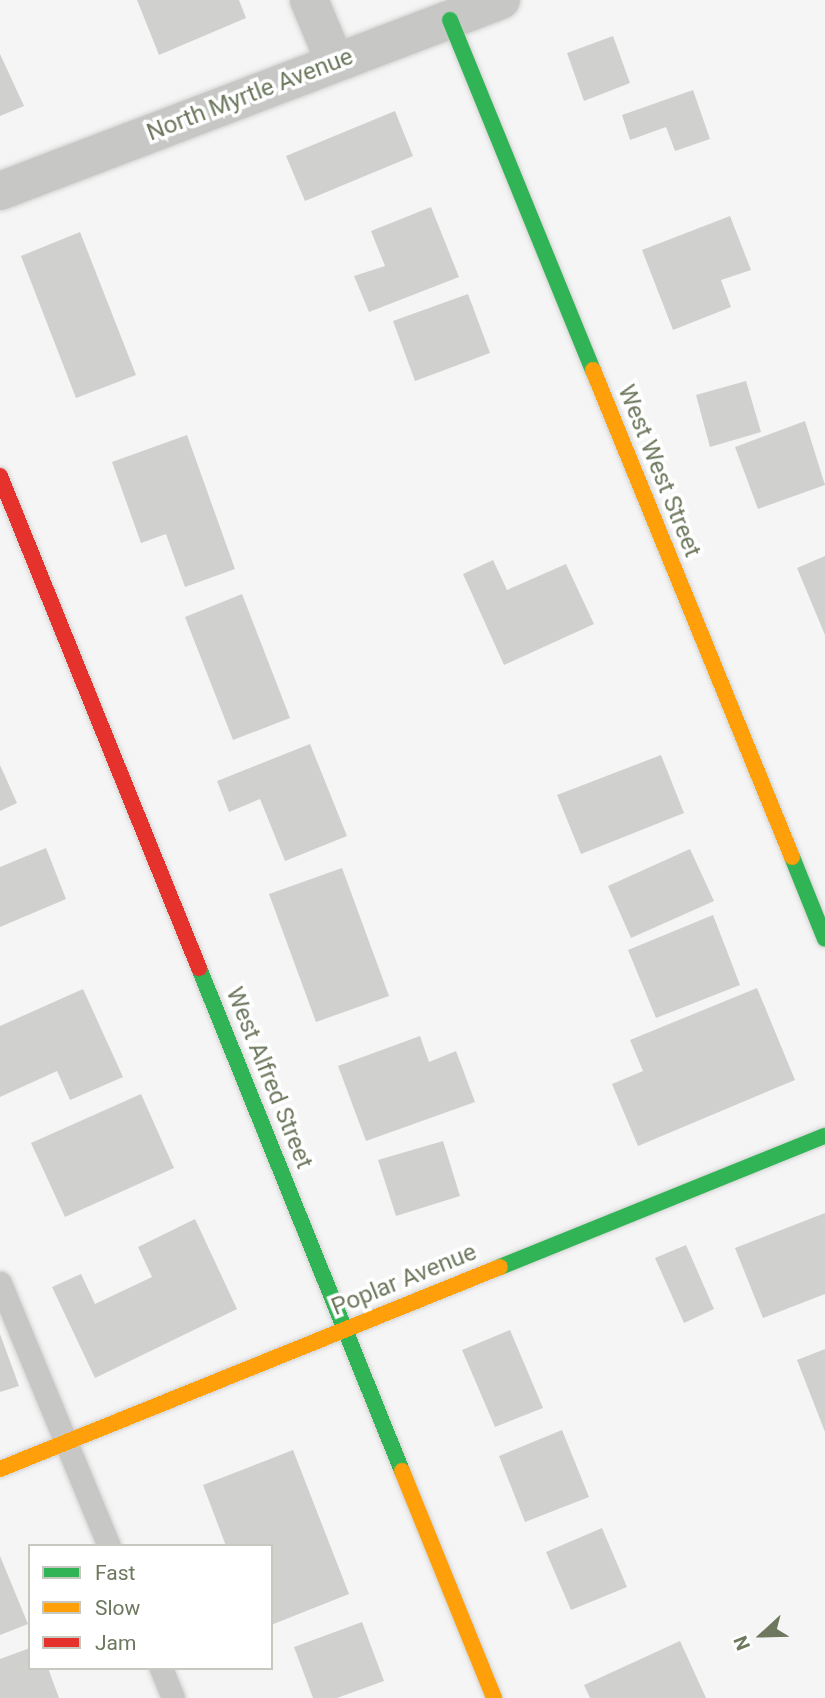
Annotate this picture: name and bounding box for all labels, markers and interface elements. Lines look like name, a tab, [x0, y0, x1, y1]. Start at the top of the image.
street label: North Myrtle Avenue	[143, 42, 357, 148]
street label: West West Street	[611, 381, 707, 561]
street label: West Alfred Street	[219, 983, 319, 1173]
street label: Poplar Avenue	[327, 1238, 481, 1322]
legend	[28, 1544, 273, 1670]
text: Fast	[95, 1561, 135, 1585]
text: Slow	[95, 1596, 140, 1620]
north arrow	[727, 1600, 797, 1670]
text: Jam	[95, 1631, 136, 1655]
text: N	[729, 1633, 755, 1654]

